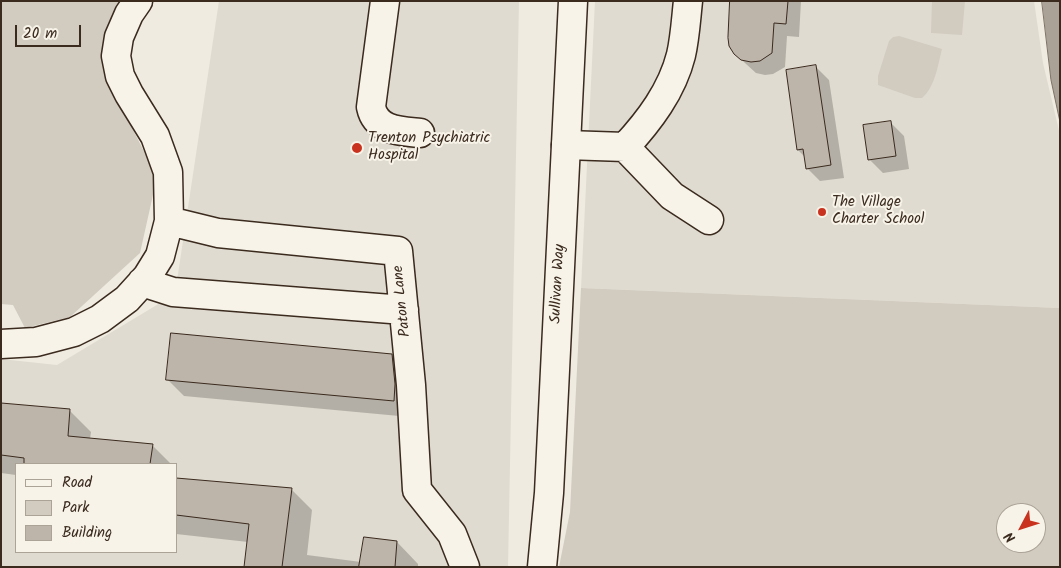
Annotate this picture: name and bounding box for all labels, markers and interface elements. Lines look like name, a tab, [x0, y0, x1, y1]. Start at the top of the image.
scale bar	[18, 15, 84, 47]
text: 20 m	[23, 22, 57, 46]
place label: Trenton Psychiatric Hospital	[368, 130, 490, 165]
marker: Trenton Psychiatric Hospital	[350, 141, 364, 155]
place label: The Village Charter School	[832, 194, 925, 229]
marker: The Village Charter School	[816, 206, 828, 218]
street label: Sullivan Way	[548, 244, 570, 324]
street label: Paton Lane	[390, 264, 416, 338]
legend	[15, 463, 178, 553]
text: Road	[62, 471, 92, 495]
text: Park	[62, 496, 89, 520]
north arrow	[996, 503, 1046, 553]
text: Building	[62, 521, 112, 545]
text: N	[999, 527, 1022, 547]

